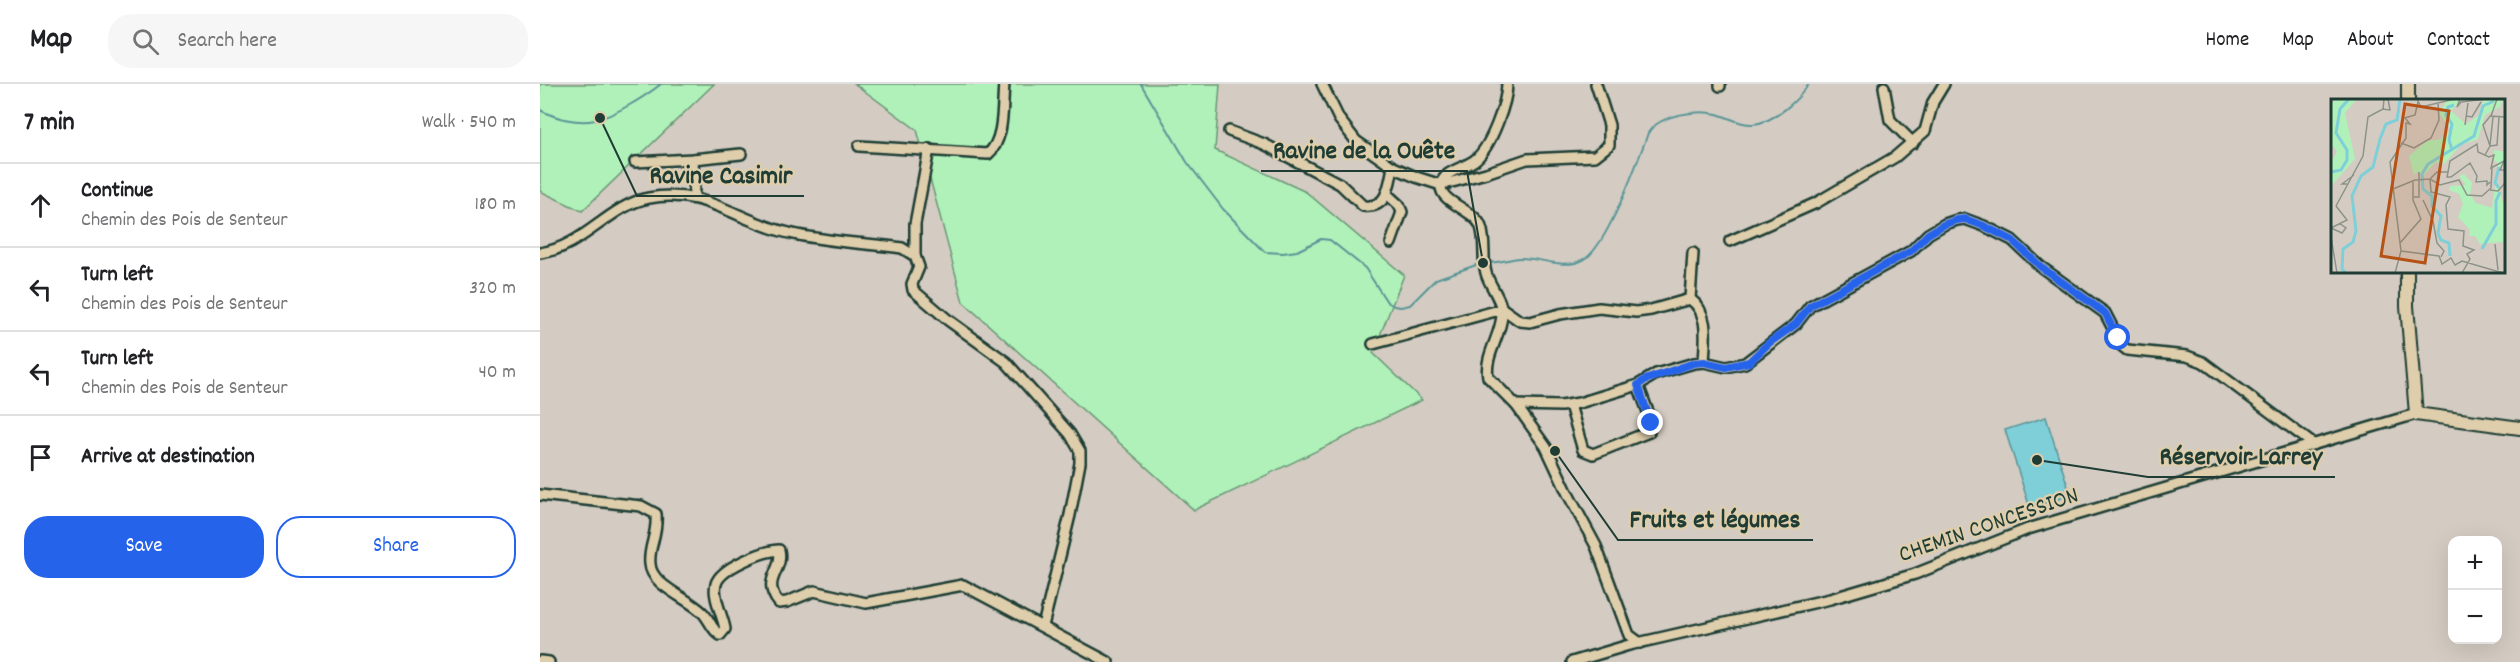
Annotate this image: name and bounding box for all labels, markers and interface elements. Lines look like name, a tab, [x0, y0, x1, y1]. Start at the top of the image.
search box	[108, 14, 528, 68]
text: Map	[30, 21, 72, 61]
icon: search	[129, 25, 162, 58]
text: Search here	[177, 26, 277, 57]
text: Home	[2205, 26, 2249, 56]
text: Map	[2282, 26, 2314, 56]
text: About	[2347, 26, 2394, 56]
text: Contact	[2427, 26, 2490, 56]
inset map	[2331, 99, 2505, 273]
text: 7 min	[24, 105, 75, 142]
text: Walk · 540 m	[422, 109, 516, 137]
callout: Ravine de la Ouête	[1261, 127, 1467, 171]
text: Ravine de la Ouête	[1273, 134, 1455, 171]
callout: Ravine Casimir	[637, 152, 804, 196]
text: Ravine Casimir	[650, 159, 793, 196]
text: Continue	[81, 176, 153, 207]
icon: ahead	[24, 189, 57, 222]
text: 180 m	[474, 191, 516, 219]
text: Chemin des Pois de Senteur	[81, 207, 288, 235]
text: Turn left	[81, 260, 153, 291]
icon: left	[24, 273, 57, 306]
text: 320 m	[469, 275, 516, 303]
text: Chemin des Pois de Senteur	[81, 291, 288, 319]
route start	[2104, 324, 2130, 350]
text: Turn left	[81, 344, 153, 375]
icon: left	[24, 357, 57, 390]
text: 40 m	[478, 359, 516, 387]
text: Chemin des Pois de Senteur	[81, 375, 288, 403]
route end	[1637, 409, 1663, 435]
callout: Réservoir Larrey	[2148, 433, 2335, 477]
text: Réservoir Larrey	[2160, 440, 2324, 477]
icon: arrive	[24, 441, 57, 474]
text: Arrive at destination	[81, 442, 255, 473]
street label: CHEMIN CONCESSION	[1894, 479, 2084, 573]
callout: Fruits et légumes	[1618, 496, 1813, 540]
text: Fruits et légumes	[1630, 503, 1801, 540]
button: Save	[24, 516, 264, 578]
button: Share	[276, 516, 516, 578]
map controls	[2448, 536, 2502, 644]
button: +	[2448, 536, 2502, 590]
button: −	[2448, 590, 2502, 644]

